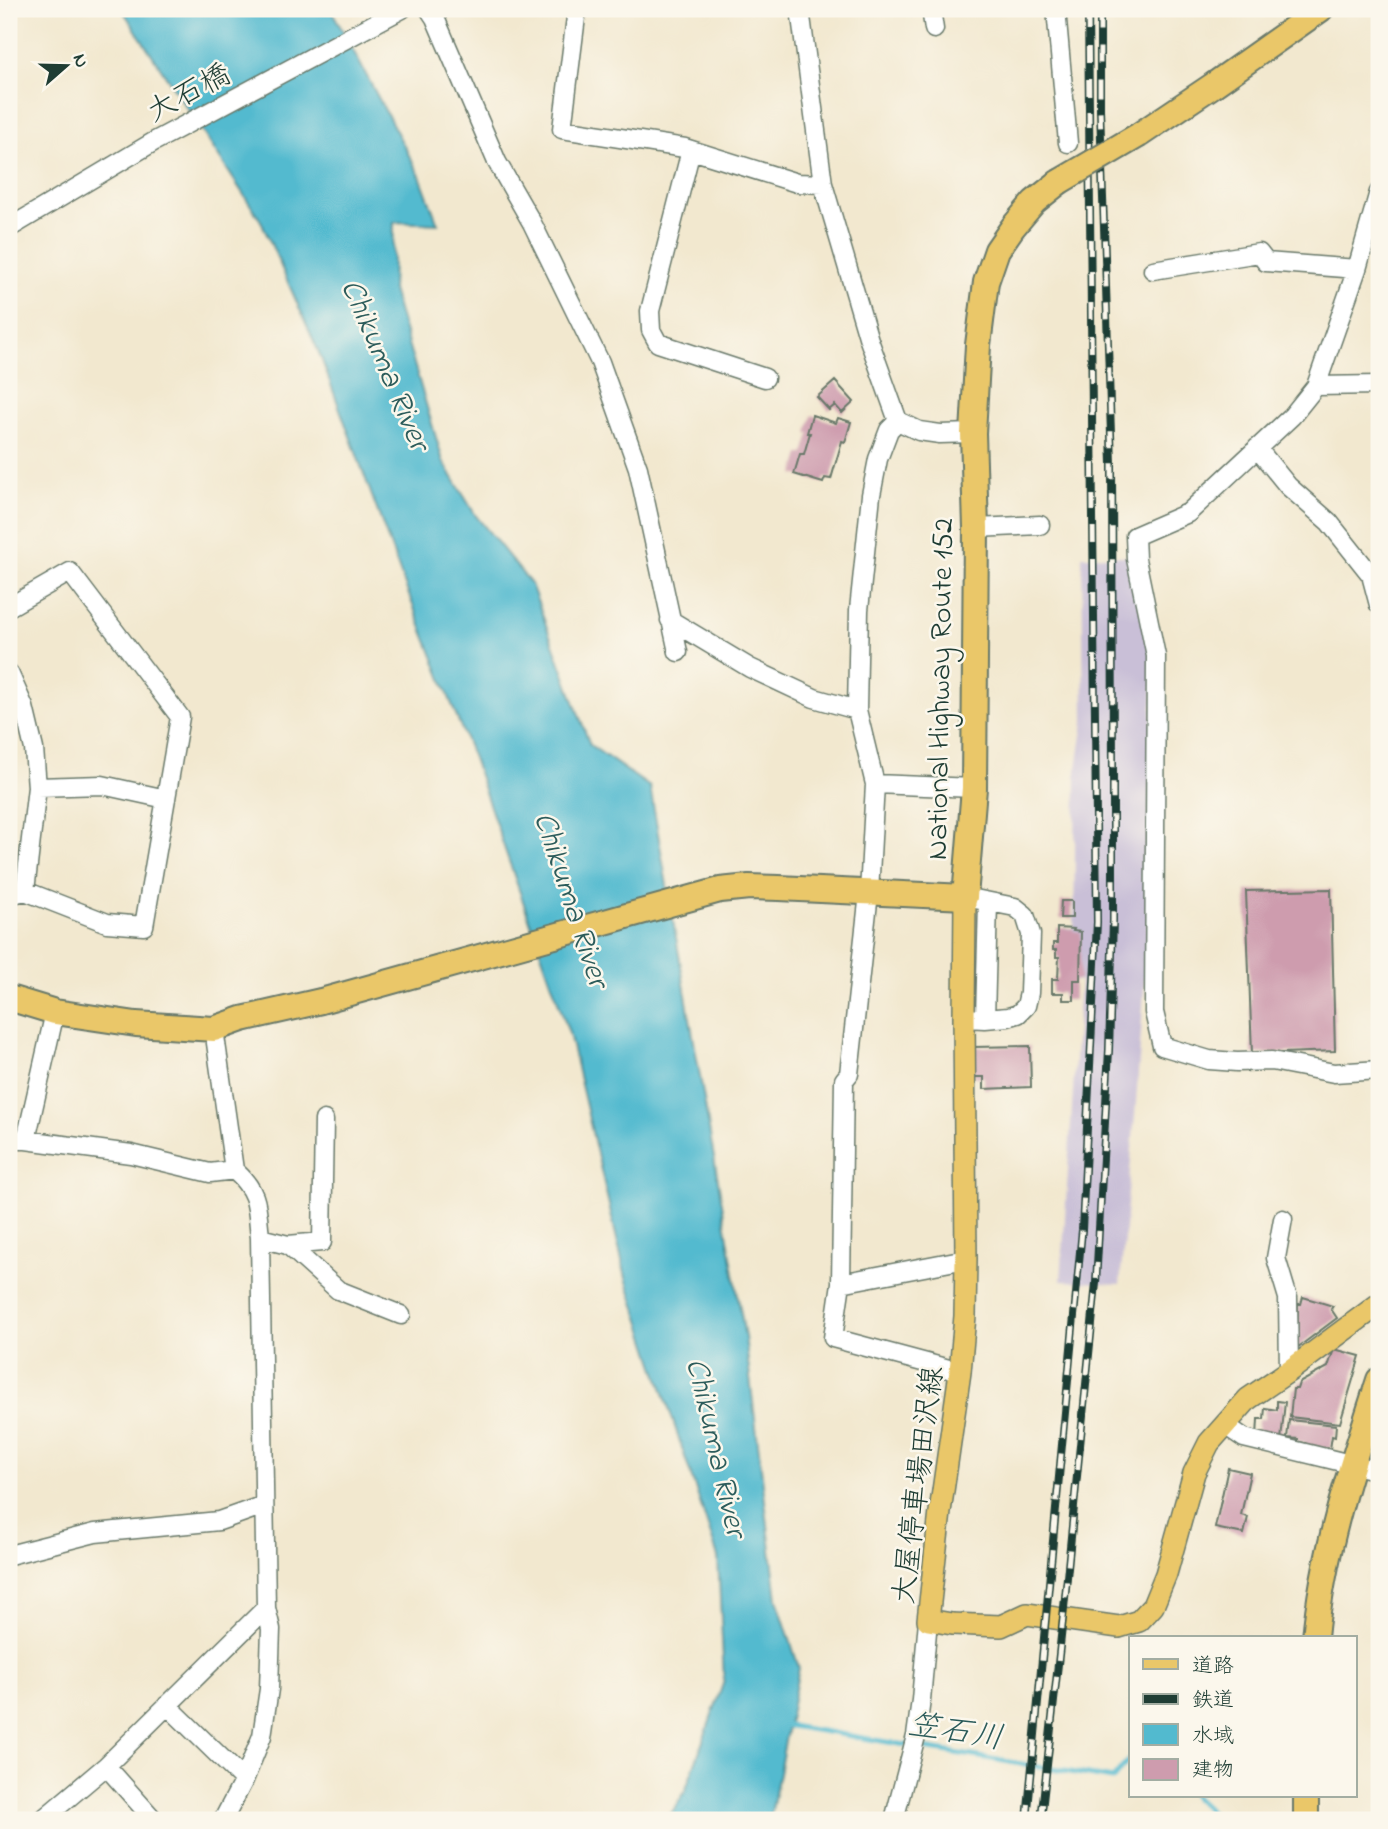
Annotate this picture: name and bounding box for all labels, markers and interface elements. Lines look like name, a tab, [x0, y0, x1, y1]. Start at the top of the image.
north arrow	[32, 32, 102, 102]
text: N	[65, 50, 95, 72]
street label: 大石橋	[139, 54, 239, 135]
water label: Chikuma River	[327, 272, 443, 462]
street label: National Highway Route 152	[917, 517, 967, 861]
water label: Chikuma River	[519, 806, 621, 998]
water label: Chikuma River	[671, 1354, 759, 1546]
street label: 大屋停車場田沢線	[884, 1364, 956, 1607]
legend	[1129, 1636, 1356, 1798]
text: 道路	[1192, 1652, 1234, 1682]
text: 鉄道	[1192, 1686, 1234, 1716]
water label: 笠石川	[904, 1703, 1007, 1764]
text: 水域	[1192, 1722, 1234, 1752]
text: 建物	[1192, 1756, 1234, 1786]

